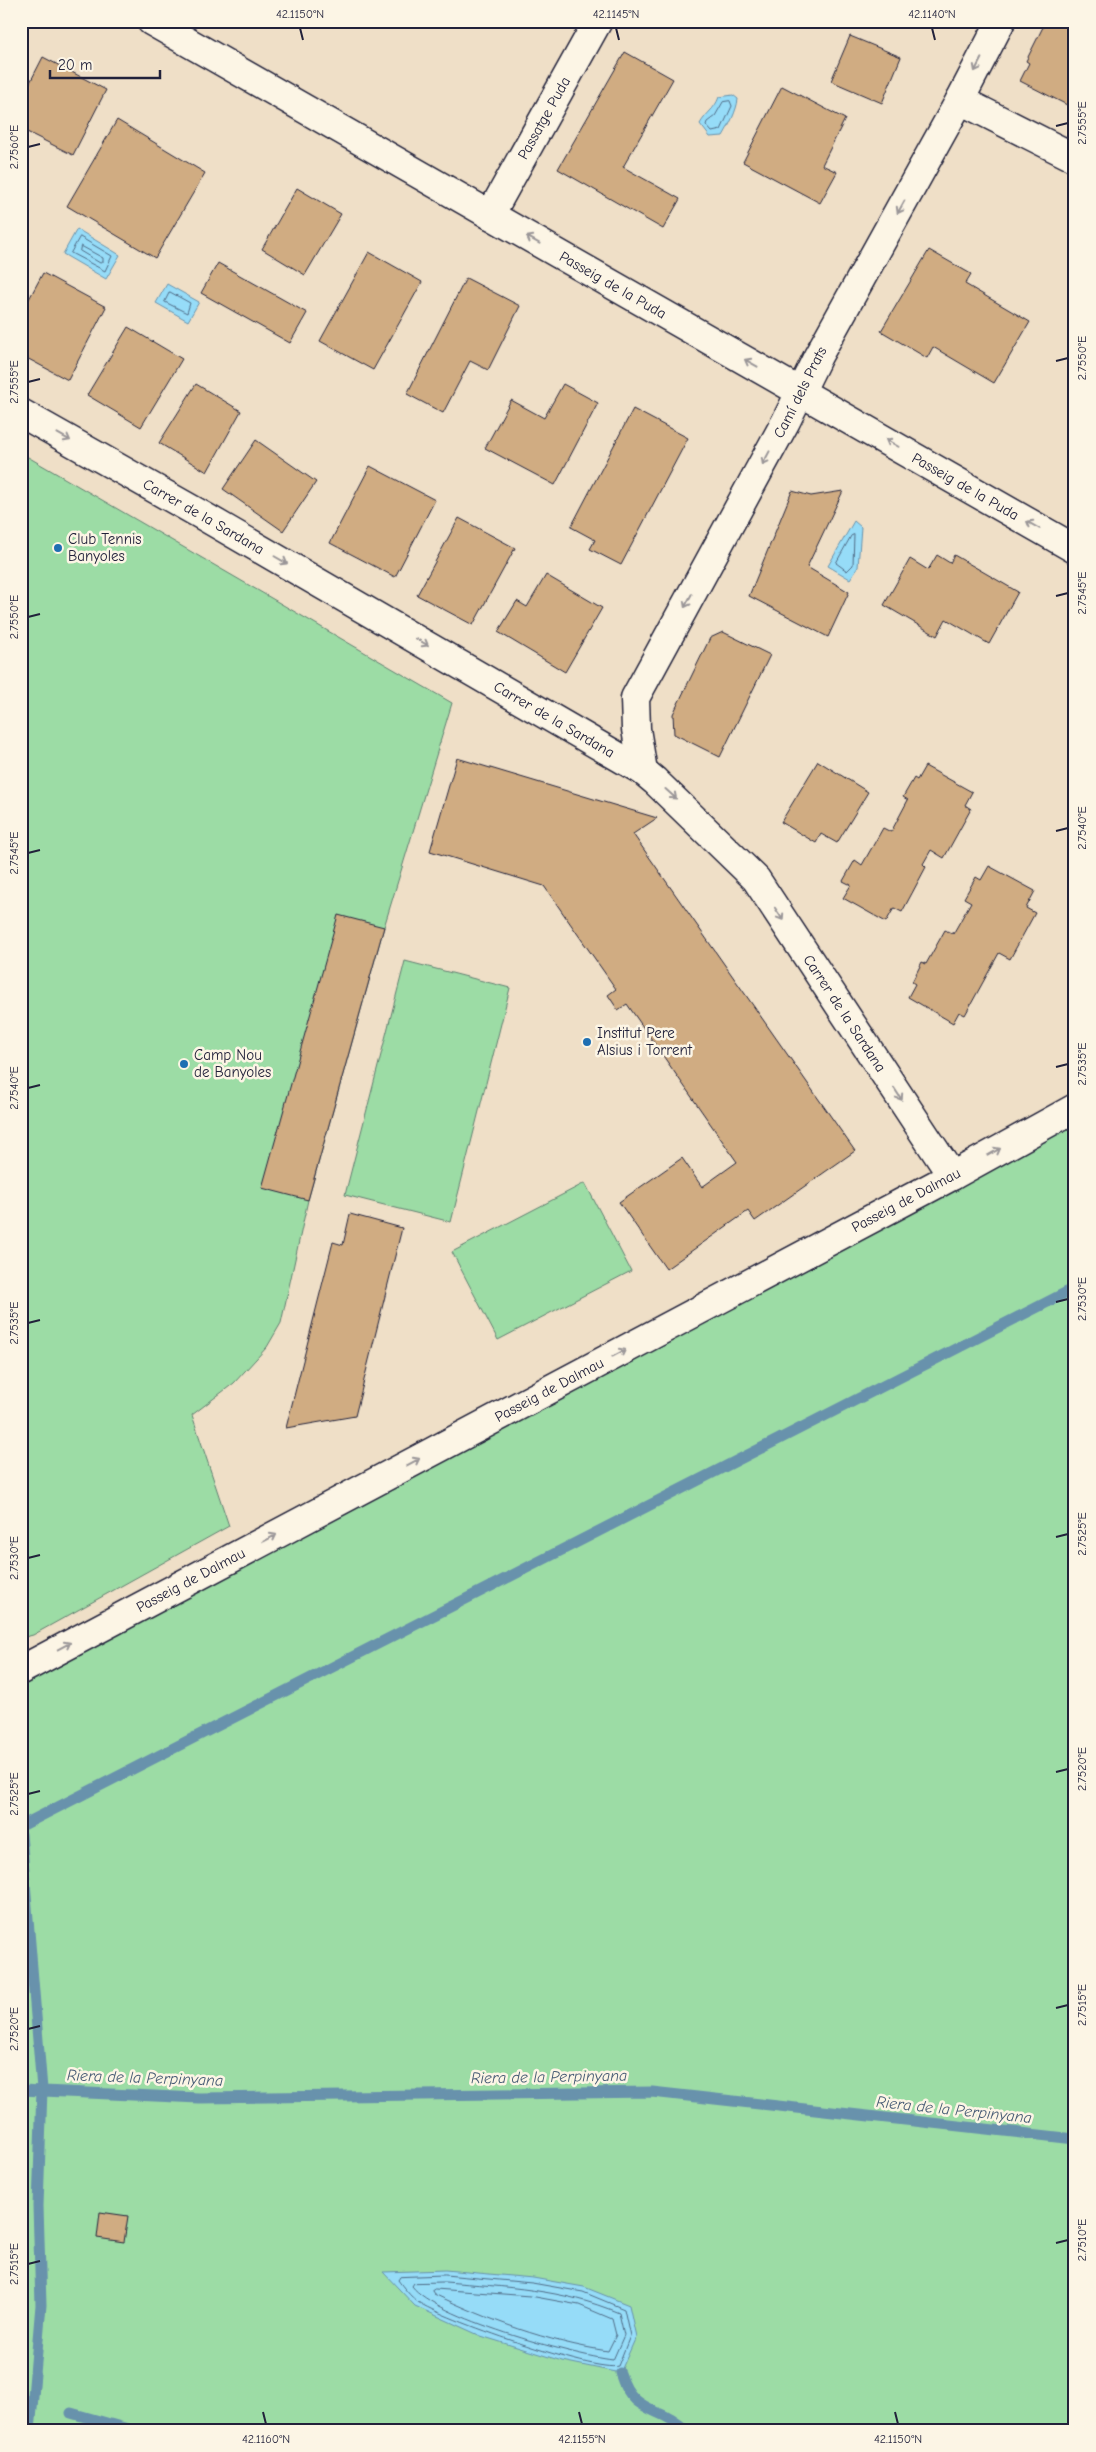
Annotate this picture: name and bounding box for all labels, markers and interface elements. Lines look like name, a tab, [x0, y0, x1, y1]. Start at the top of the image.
text: 42.1150°N	[276, 7, 324, 21]
text: 42.1145°N	[593, 7, 639, 21]
text: 42.1140°N	[908, 7, 956, 21]
scale bar	[50, 48, 160, 80]
text: 20 m	[58, 56, 92, 74]
one-way arrow	[973, 57, 983, 72]
street label: Passatge Puda	[514, 74, 574, 163]
text: 2.7555°E	[1075, 101, 1089, 145]
text: 2.7560°E	[7, 125, 21, 169]
one-way arrow	[896, 200, 906, 215]
one-way arrow	[527, 234, 541, 244]
street label: Passeig de la Puda	[556, 247, 670, 323]
text: 2.7550°E	[1075, 336, 1089, 380]
street label: Camí dels Prats	[769, 343, 831, 441]
one-way arrow	[744, 357, 758, 367]
text: 2.7555°E	[7, 360, 21, 404]
one-way arrow	[56, 432, 70, 442]
one-way arrow	[885, 438, 899, 448]
street label: Passeig de la Puda	[909, 449, 1022, 524]
one-way arrow	[761, 451, 771, 466]
street label: Carrer de la Sardana	[140, 475, 268, 558]
one-way arrow	[1026, 519, 1040, 529]
place label: Club Tennis Banyoles	[68, 530, 142, 565]
marker: Club Tennis Banyoles	[52, 542, 64, 554]
one-way arrow	[273, 556, 288, 566]
text: 2.7545°E	[1075, 572, 1089, 614]
one-way arrow	[683, 593, 692, 608]
text: 2.7550°E	[7, 595, 21, 639]
one-way arrow	[414, 637, 428, 647]
street label: Carrer de la Sardana	[490, 677, 618, 762]
one-way arrow	[664, 788, 677, 800]
text: 2.7540°E	[1075, 806, 1089, 850]
text: 2.7545°E	[7, 832, 21, 874]
one-way arrow	[774, 907, 785, 921]
street label: Carrer de la Sardana	[799, 951, 890, 1075]
place label: Institut Pere Alsius i Torrent	[597, 1024, 693, 1059]
marker: Institut Pere Alsius i Torrent	[581, 1036, 593, 1048]
text: 2.7535°E	[1075, 1042, 1089, 1086]
place label: Camp Nou de Banyoles	[194, 1046, 271, 1081]
marker: Camp Nou de Banyoles	[178, 1058, 190, 1070]
text: 2.7540°E	[7, 1066, 21, 1110]
one-way arrow	[893, 1086, 903, 1100]
one-way arrow	[987, 1147, 1002, 1157]
street label: Passeig de Dalmau	[849, 1164, 963, 1236]
text: 2.7530°E	[1075, 1277, 1089, 1321]
text: 2.7535°E	[7, 1301, 21, 1345]
one-way arrow	[611, 1348, 626, 1358]
street label: Passeig de Dalmau	[492, 1353, 607, 1426]
one-way arrow	[406, 1457, 421, 1467]
text: 2.7525°E	[1075, 1512, 1089, 1556]
one-way arrow	[262, 1533, 277, 1542]
text: 2.7530°E	[7, 1536, 21, 1580]
street label: Passeig de Dalmau	[133, 1544, 248, 1616]
one-way arrow	[56, 1641, 71, 1650]
text: 2.7520°E	[1075, 1747, 1089, 1791]
text: 2.7525°E	[7, 1772, 21, 1816]
text: 2.7515°E	[1075, 1984, 1089, 2026]
text: 2.7520°E	[7, 2007, 21, 2051]
water label: Riera de la Perpinyana	[67, 2066, 223, 2090]
water label: Riera de la Perpinyana	[471, 2067, 627, 2087]
water label: Riera de la Perpinyana	[875, 2093, 1033, 2127]
text: 2.7510°E	[1075, 2219, 1089, 2261]
text: 2.7515°E	[7, 2243, 21, 2285]
text: 42.1160°N	[242, 2432, 290, 2446]
text: 42.1155°N	[558, 2432, 606, 2446]
text: 42.1150°N	[874, 2432, 922, 2446]

